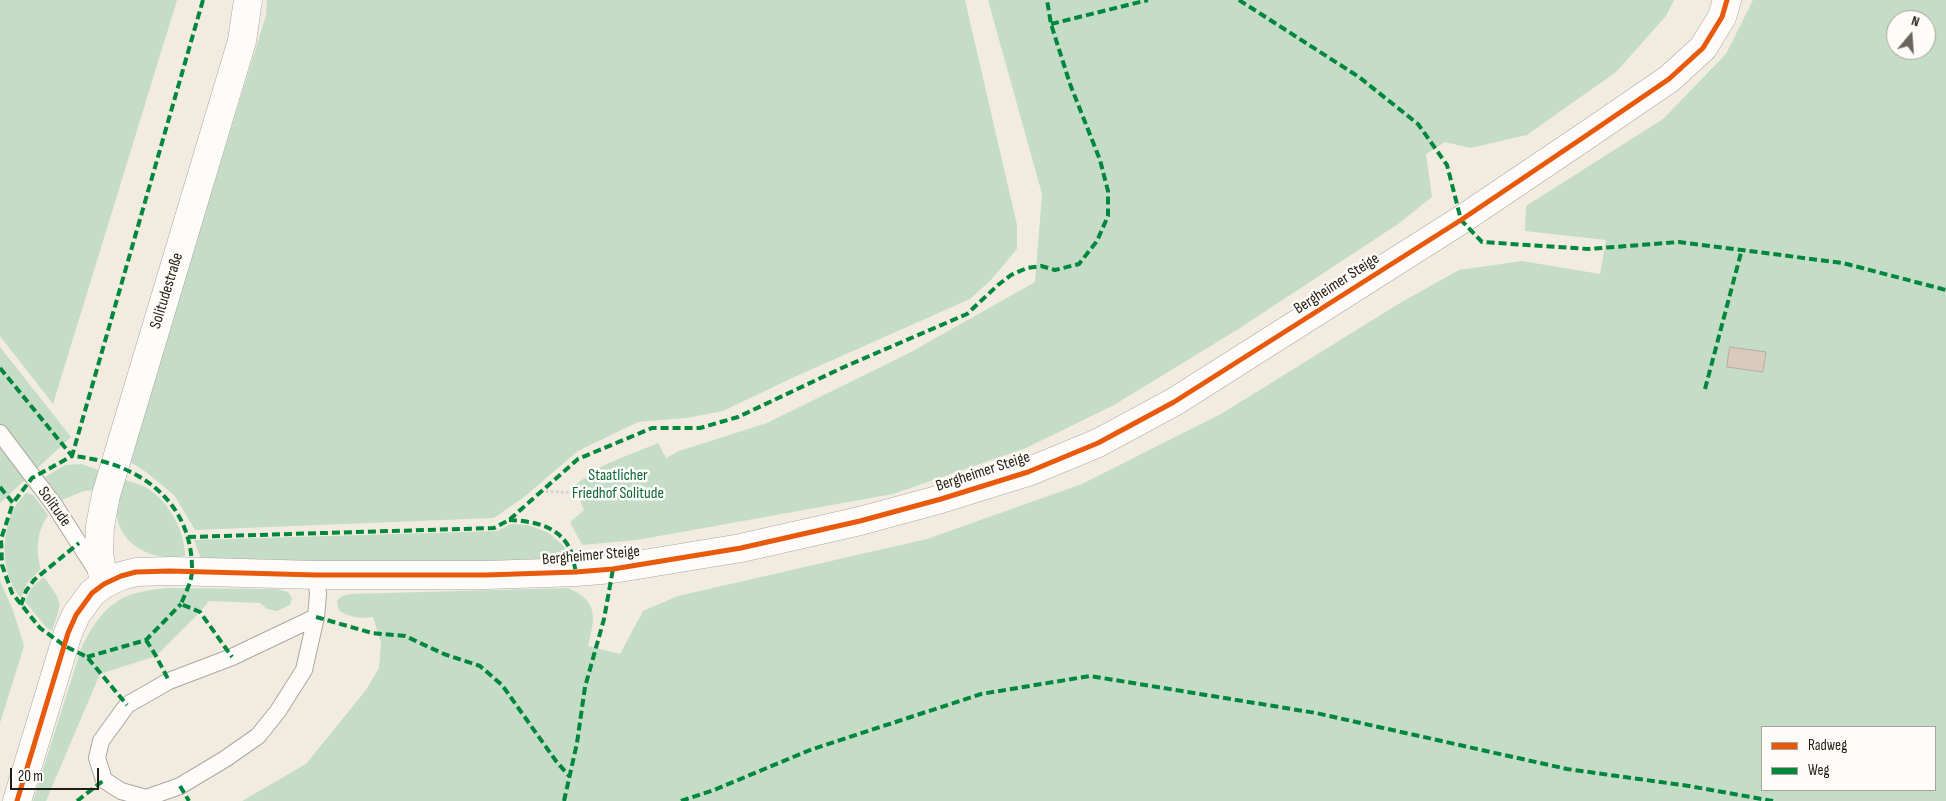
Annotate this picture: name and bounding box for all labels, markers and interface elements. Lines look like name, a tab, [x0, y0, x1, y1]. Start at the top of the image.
north arrow	[1886, 10, 1936, 60]
text: N	[1909, 12, 1922, 30]
street label: Bergheimer Steige	[1291, 249, 1383, 319]
street label: Solitudestraße	[146, 251, 188, 331]
street label: Bergheimer Steige	[933, 448, 1033, 496]
park label: Staatlicher Friedhof Solitude	[572, 466, 664, 504]
street label: Solitude	[33, 483, 75, 531]
street label: Bergheimer Steige	[541, 542, 641, 570]
legend	[1761, 726, 1936, 791]
text: Radweg	[1808, 736, 1847, 755]
scale bar	[12, 758, 101, 790]
text: Weg	[1808, 761, 1830, 780]
text: 20 m	[18, 767, 43, 786]

